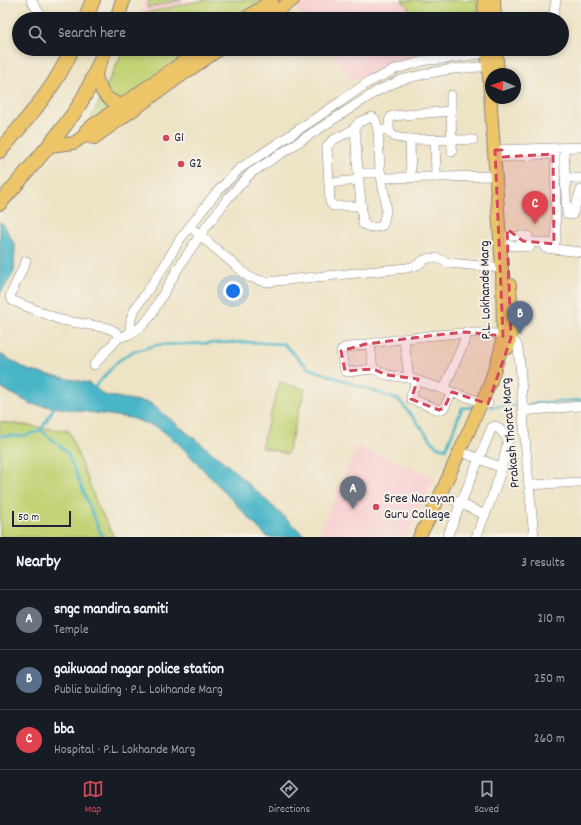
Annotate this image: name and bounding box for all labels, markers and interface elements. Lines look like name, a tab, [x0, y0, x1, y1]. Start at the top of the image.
search box	[12, 12, 569, 56]
icon: search	[26, 23, 48, 45]
text: Search here	[58, 23, 126, 45]
north arrow	[485, 68, 521, 104]
place label: G1	[174, 128, 184, 148]
marker: G1	[161, 133, 171, 143]
place label: G2	[189, 154, 202, 174]
marker: G2	[176, 159, 186, 169]
pin: C	[522, 191, 548, 224]
street label: P.L. Lokhande Marg	[475, 240, 497, 340]
your location	[223, 281, 243, 301]
pin: B	[507, 301, 533, 334]
street label: Prakash Thorat Marg	[496, 377, 526, 489]
pin: A	[340, 476, 366, 509]
place label: Sree Narayan Guru College	[384, 489, 455, 525]
marker: Sree Narayan Guru College	[371, 502, 381, 512]
scale bar	[12, 509, 71, 528]
text: 50 m	[18, 510, 39, 526]
text: Nearby	[16, 551, 60, 575]
text: 3 results	[521, 554, 565, 573]
text: sngc mandira samiti	[54, 599, 168, 621]
text: A	[25, 610, 33, 629]
text: 210 m	[537, 610, 565, 629]
text: Temple	[54, 621, 89, 640]
text: gaikwaad nagar police station	[54, 659, 224, 681]
text: B	[26, 670, 32, 689]
text: 250 m	[534, 670, 565, 689]
text: Public building · P.L. Lokhande Marg	[54, 681, 223, 700]
text: bba	[54, 719, 74, 741]
text: C	[26, 730, 32, 749]
text: 260 m	[534, 730, 565, 749]
text: Hospital · P.L. Lokhande Marg	[54, 741, 195, 760]
tab: Map	[82, 778, 104, 818]
tab: Directions	[268, 778, 310, 818]
tab: Saved	[474, 778, 499, 818]

